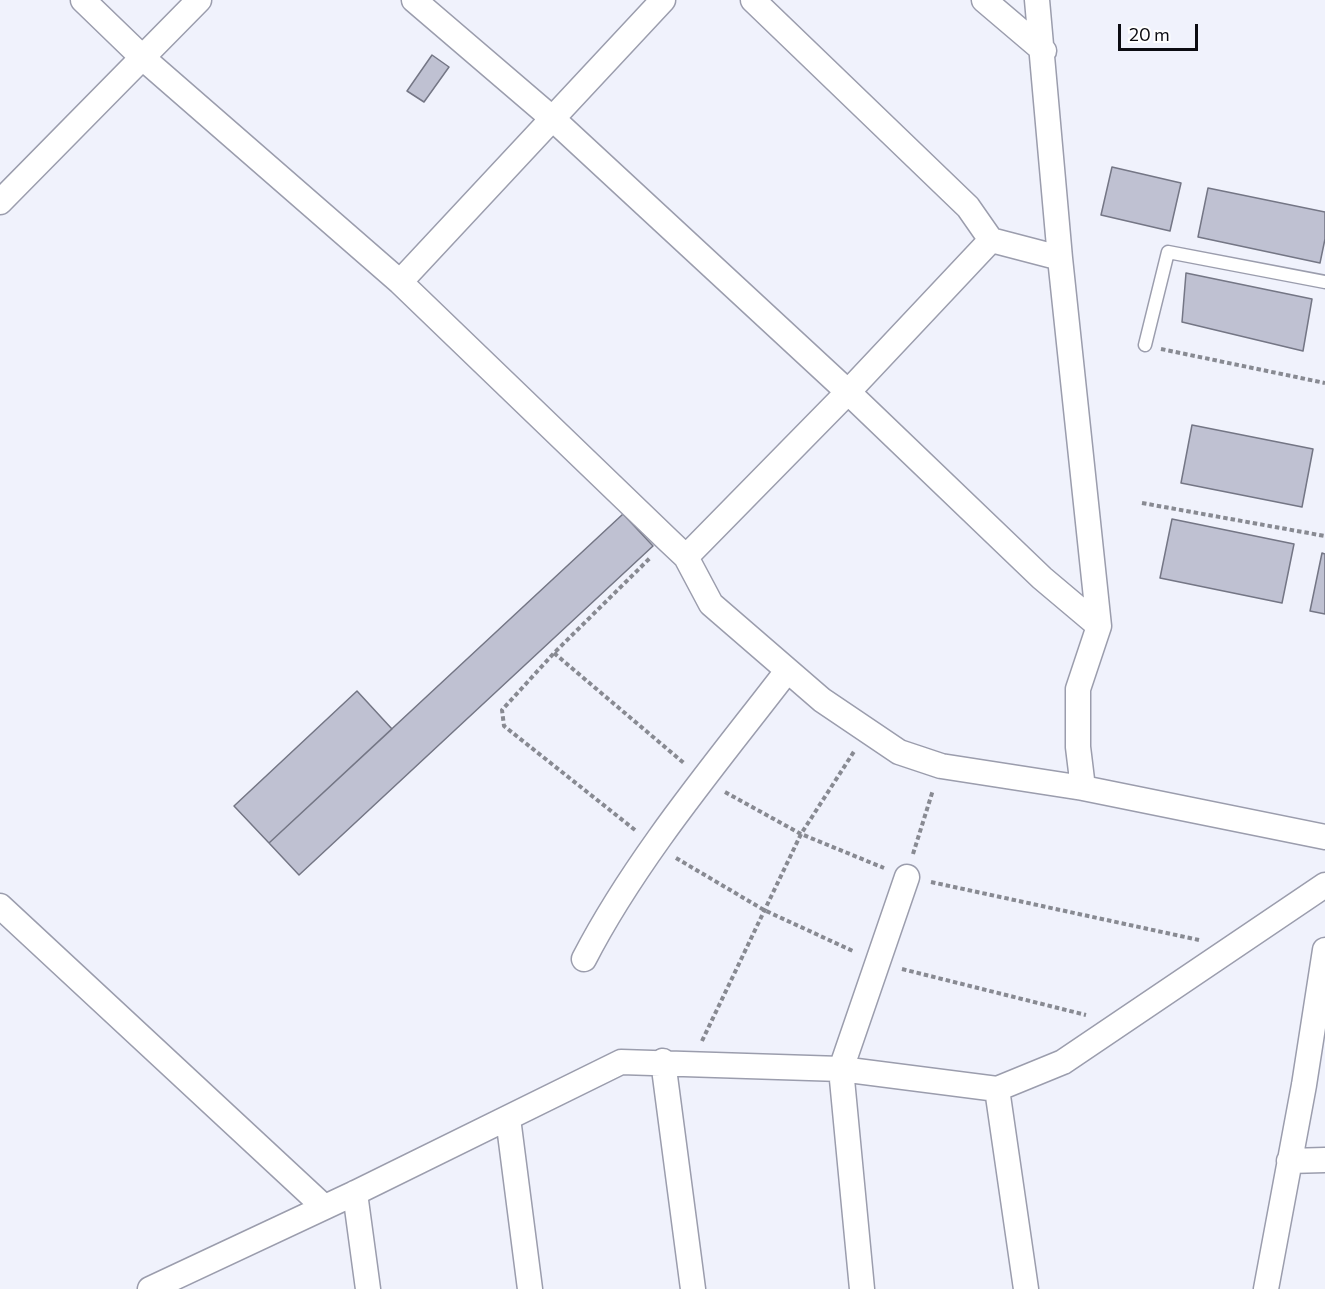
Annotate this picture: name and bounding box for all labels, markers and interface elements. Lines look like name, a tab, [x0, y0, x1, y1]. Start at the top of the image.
scale bar	[1121, 12, 1200, 50]
text: 20 m	[1129, 23, 1170, 45]

